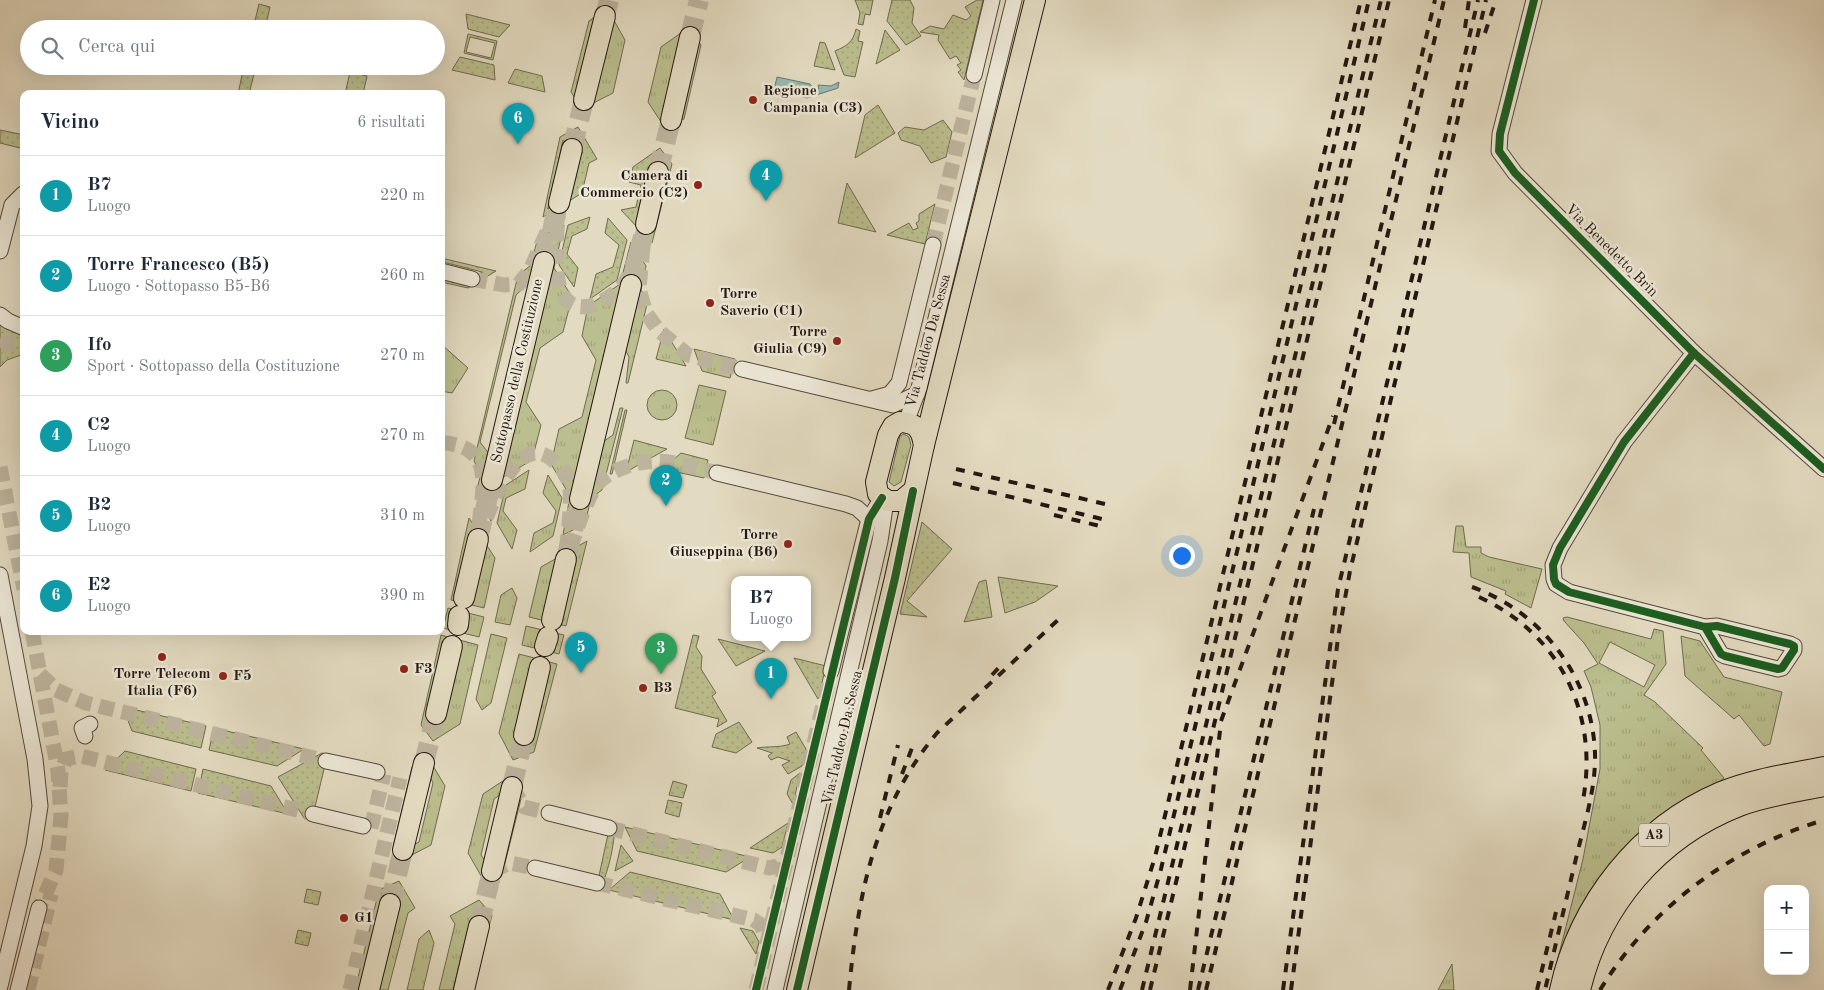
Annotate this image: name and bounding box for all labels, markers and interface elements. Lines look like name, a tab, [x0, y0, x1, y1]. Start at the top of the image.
search box	[20, 20, 445, 75]
icon: search	[38, 34, 66, 62]
text: Cerca qui	[78, 38, 155, 57]
place label: Regione Campania (C3)	[763, 84, 863, 116]
marker: Regione Campania (C3)	[747, 94, 759, 106]
pin: 6	[502, 103, 534, 144]
text: Vicino	[40, 112, 99, 133]
text: 6 risultati	[357, 115, 425, 131]
pin: 4	[750, 160, 782, 201]
place label: Camera di Commercio (C2)	[580, 169, 688, 201]
text: B7	[87, 176, 112, 195]
marker: Camera di Commercio (C2)	[692, 179, 704, 191]
text: 1	[51, 188, 61, 204]
text: 220 m	[380, 188, 425, 204]
text: Luogo	[87, 199, 131, 215]
street label: Via Benedetto Brin	[1562, 202, 1660, 300]
text: Torre Francesco (B5)	[87, 256, 269, 275]
text: 2	[51, 268, 61, 284]
text: 260 m	[380, 268, 425, 284]
street label: Via Taddeo Da Sessa	[904, 272, 954, 410]
street label: Sottopasso della Costituzione	[489, 277, 547, 465]
text: Luogo · Sottopasso B5-B6	[87, 279, 270, 295]
place label: Torre Saverio (C1)	[720, 287, 803, 319]
marker: Torre Saverio (C1)	[704, 297, 716, 309]
place label: Torre Giulia (C9)	[753, 325, 827, 357]
marker: Torre Giulia (C9)	[831, 335, 843, 347]
text: Ifo	[87, 336, 112, 355]
text: 3	[51, 348, 61, 364]
text: 270 m	[380, 348, 425, 364]
text: Sport · Sottopasso della Costituzione	[87, 359, 340, 375]
text: C2	[87, 416, 111, 435]
text: 4	[51, 428, 61, 444]
text: 270 m	[380, 428, 425, 444]
text: Luogo	[87, 439, 131, 455]
pin: 2	[650, 465, 682, 506]
text: B2	[87, 496, 112, 515]
text: 5	[51, 508, 61, 524]
text: 310 m	[380, 508, 425, 524]
text: Luogo	[87, 519, 131, 535]
place label: Torre Giuseppina (B6)	[670, 528, 778, 560]
marker: Torre Giuseppina (B6)	[782, 538, 794, 550]
your location	[1169, 543, 1195, 569]
text: E2	[87, 576, 111, 595]
popup	[731, 576, 811, 641]
text: 6	[51, 588, 61, 604]
text: 390 m	[380, 588, 425, 604]
text: B7	[749, 589, 774, 608]
text: Luogo	[87, 599, 131, 615]
text: Luogo	[749, 612, 793, 628]
pin: 5	[565, 632, 597, 673]
pin: 3	[645, 633, 677, 674]
marker: Torre Telecom Italia (F6)	[156, 651, 168, 663]
pin: 1	[755, 658, 787, 699]
place label: F3	[414, 662, 433, 677]
marker: F3	[398, 663, 410, 675]
place label: Torre Telecom Italia (F6)	[114, 667, 210, 699]
street label: Via Taddeo Da Sessa	[820, 668, 866, 807]
place label: F5	[233, 669, 252, 684]
marker: F5	[217, 670, 229, 682]
place label: B3	[653, 681, 672, 696]
marker: B3	[637, 682, 649, 694]
road number: A3	[1639, 824, 1669, 846]
map controls	[1764, 885, 1809, 975]
button: +	[1764, 885, 1809, 930]
place label: G1	[354, 911, 374, 926]
marker: G1	[338, 912, 350, 924]
button: −	[1764, 930, 1809, 975]

